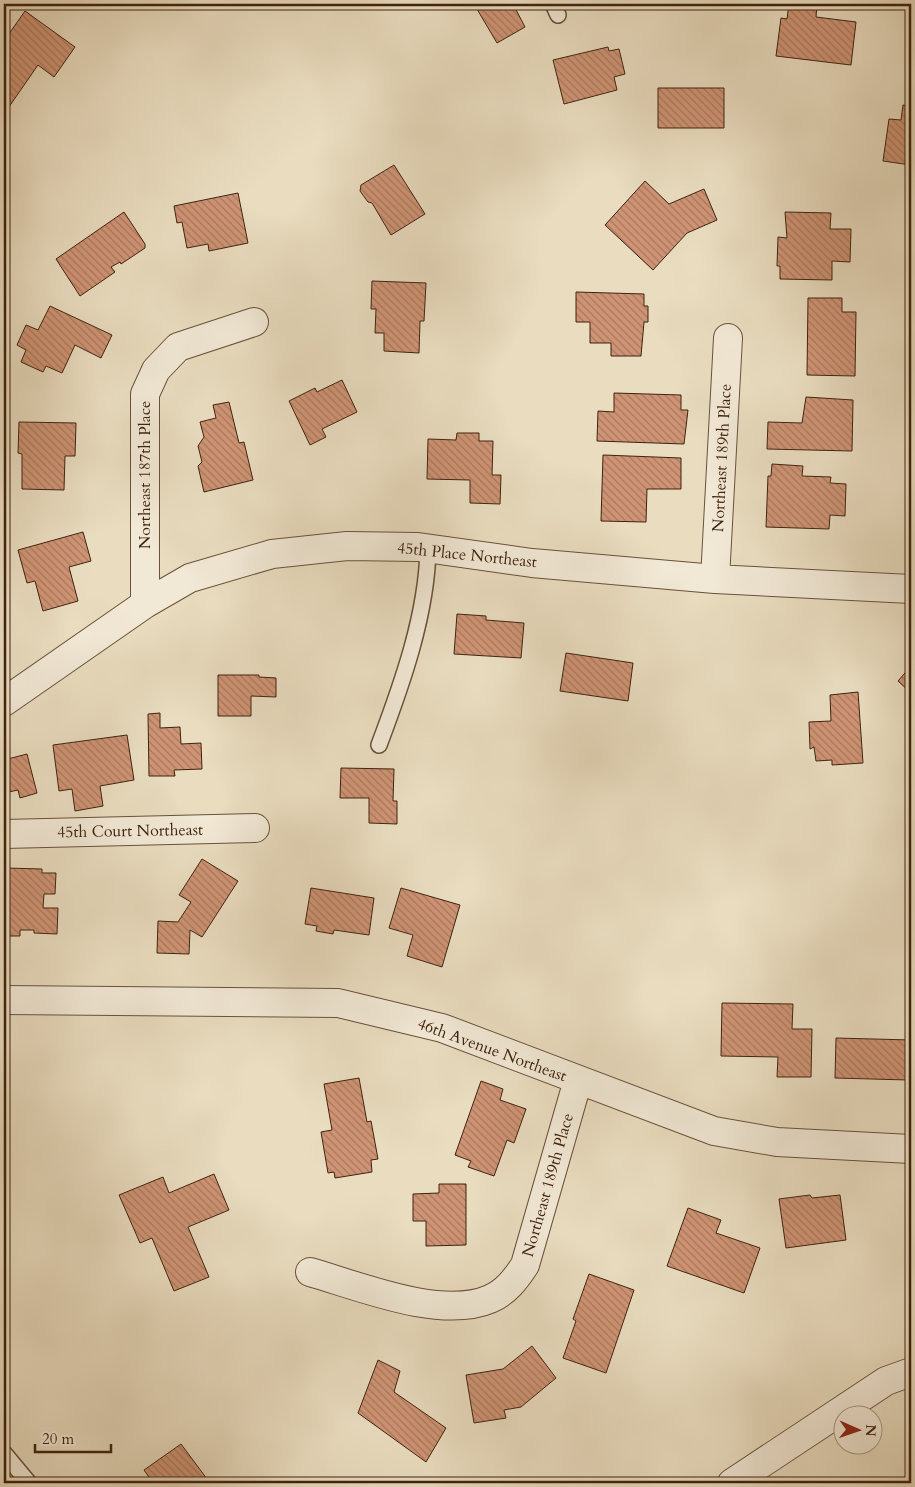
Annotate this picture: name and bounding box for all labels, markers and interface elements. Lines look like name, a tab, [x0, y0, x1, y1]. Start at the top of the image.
street label: Northeast 189th Place	[707, 383, 737, 533]
street label: Northeast 187th Place	[134, 401, 156, 549]
street label: 45th Place Northeast	[396, 537, 538, 573]
street label: 45th Court Northeast	[57, 819, 203, 843]
street label: 46th Avenue Northeast	[414, 1013, 570, 1087]
street label: Northeast 189th Place	[517, 1111, 579, 1259]
north arrow	[832, 1404, 882, 1454]
scale bar	[35, 1422, 111, 1454]
text: N	[861, 1424, 880, 1437]
text: 20 m	[42, 1429, 74, 1449]

